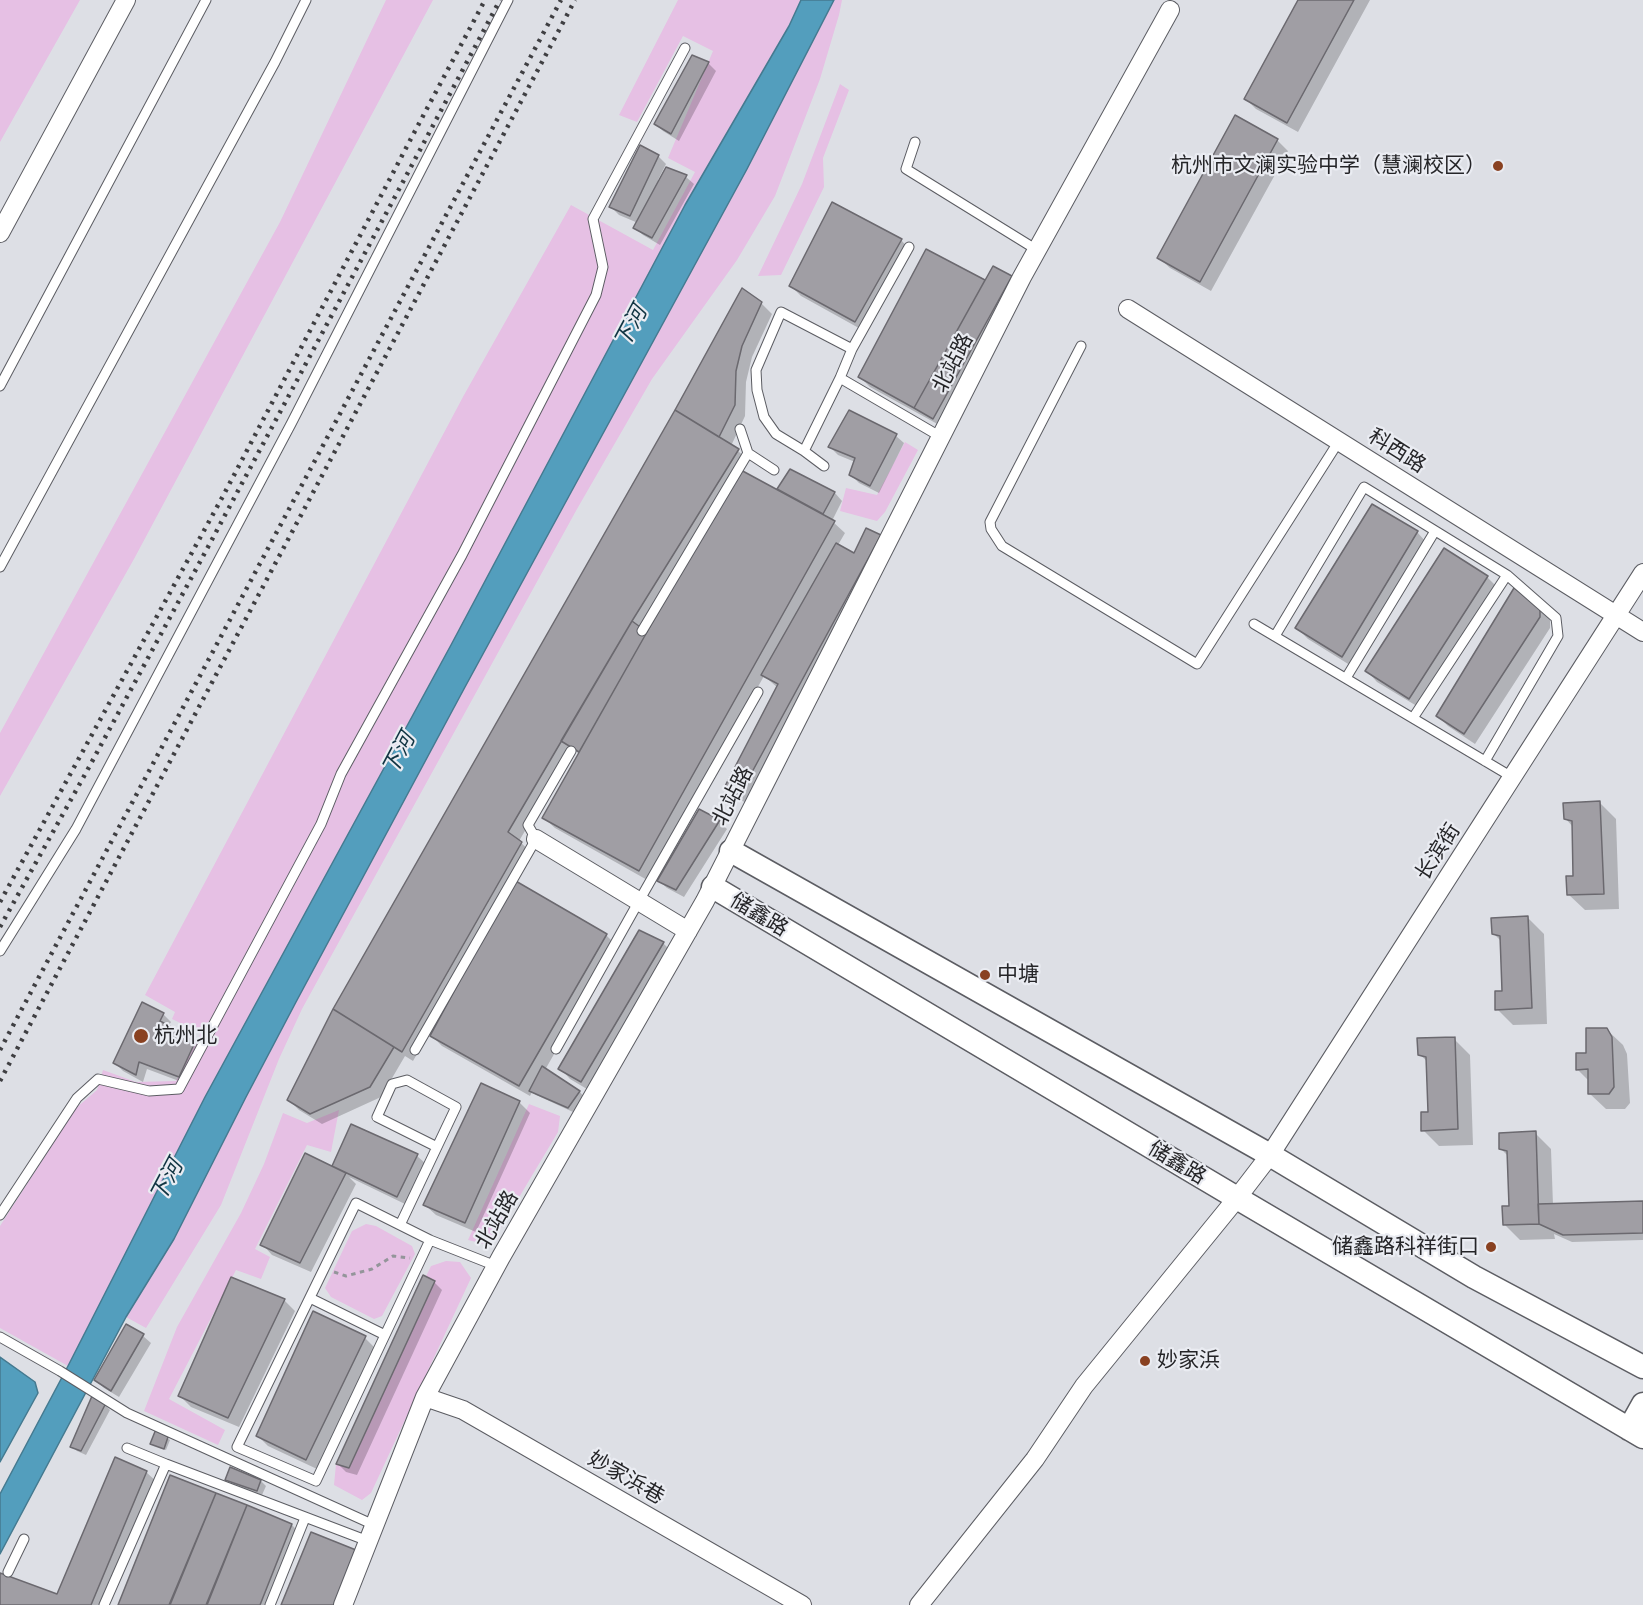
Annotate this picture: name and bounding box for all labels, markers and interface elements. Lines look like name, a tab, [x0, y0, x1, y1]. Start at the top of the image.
place label: 杭州市文澜实验中学（慧澜校区）	[1171, 153, 1486, 179]
marker: 杭州市文澜实验中学（慧澜校区）	[1491, 159, 1505, 173]
water label: 下河	[609, 301, 653, 353]
street label: 北站路	[927, 329, 979, 397]
street label: 科西路	[1364, 424, 1430, 478]
water label: 下河	[377, 728, 421, 780]
street label: 北站路	[707, 762, 759, 830]
street label: 长滨街	[1410, 819, 1466, 885]
street label: 储鑫路	[726, 888, 792, 942]
place label: 中塘	[997, 962, 1039, 988]
marker: 中塘	[978, 968, 992, 982]
place label: 杭州北	[154, 1023, 217, 1049]
marker: 杭州北	[132, 1027, 150, 1045]
street label: 储鑫路	[1144, 1136, 1210, 1190]
water label: 下河	[145, 1155, 189, 1207]
street label: 北站路	[470, 1186, 524, 1254]
place label: 储鑫路科祥街口	[1332, 1234, 1479, 1260]
marker: 储鑫路科祥街口	[1484, 1240, 1498, 1254]
place label: 妙家浜	[1157, 1348, 1220, 1374]
marker: 妙家浜	[1138, 1354, 1152, 1368]
street label: 妙家浜巷	[583, 1446, 669, 1510]

